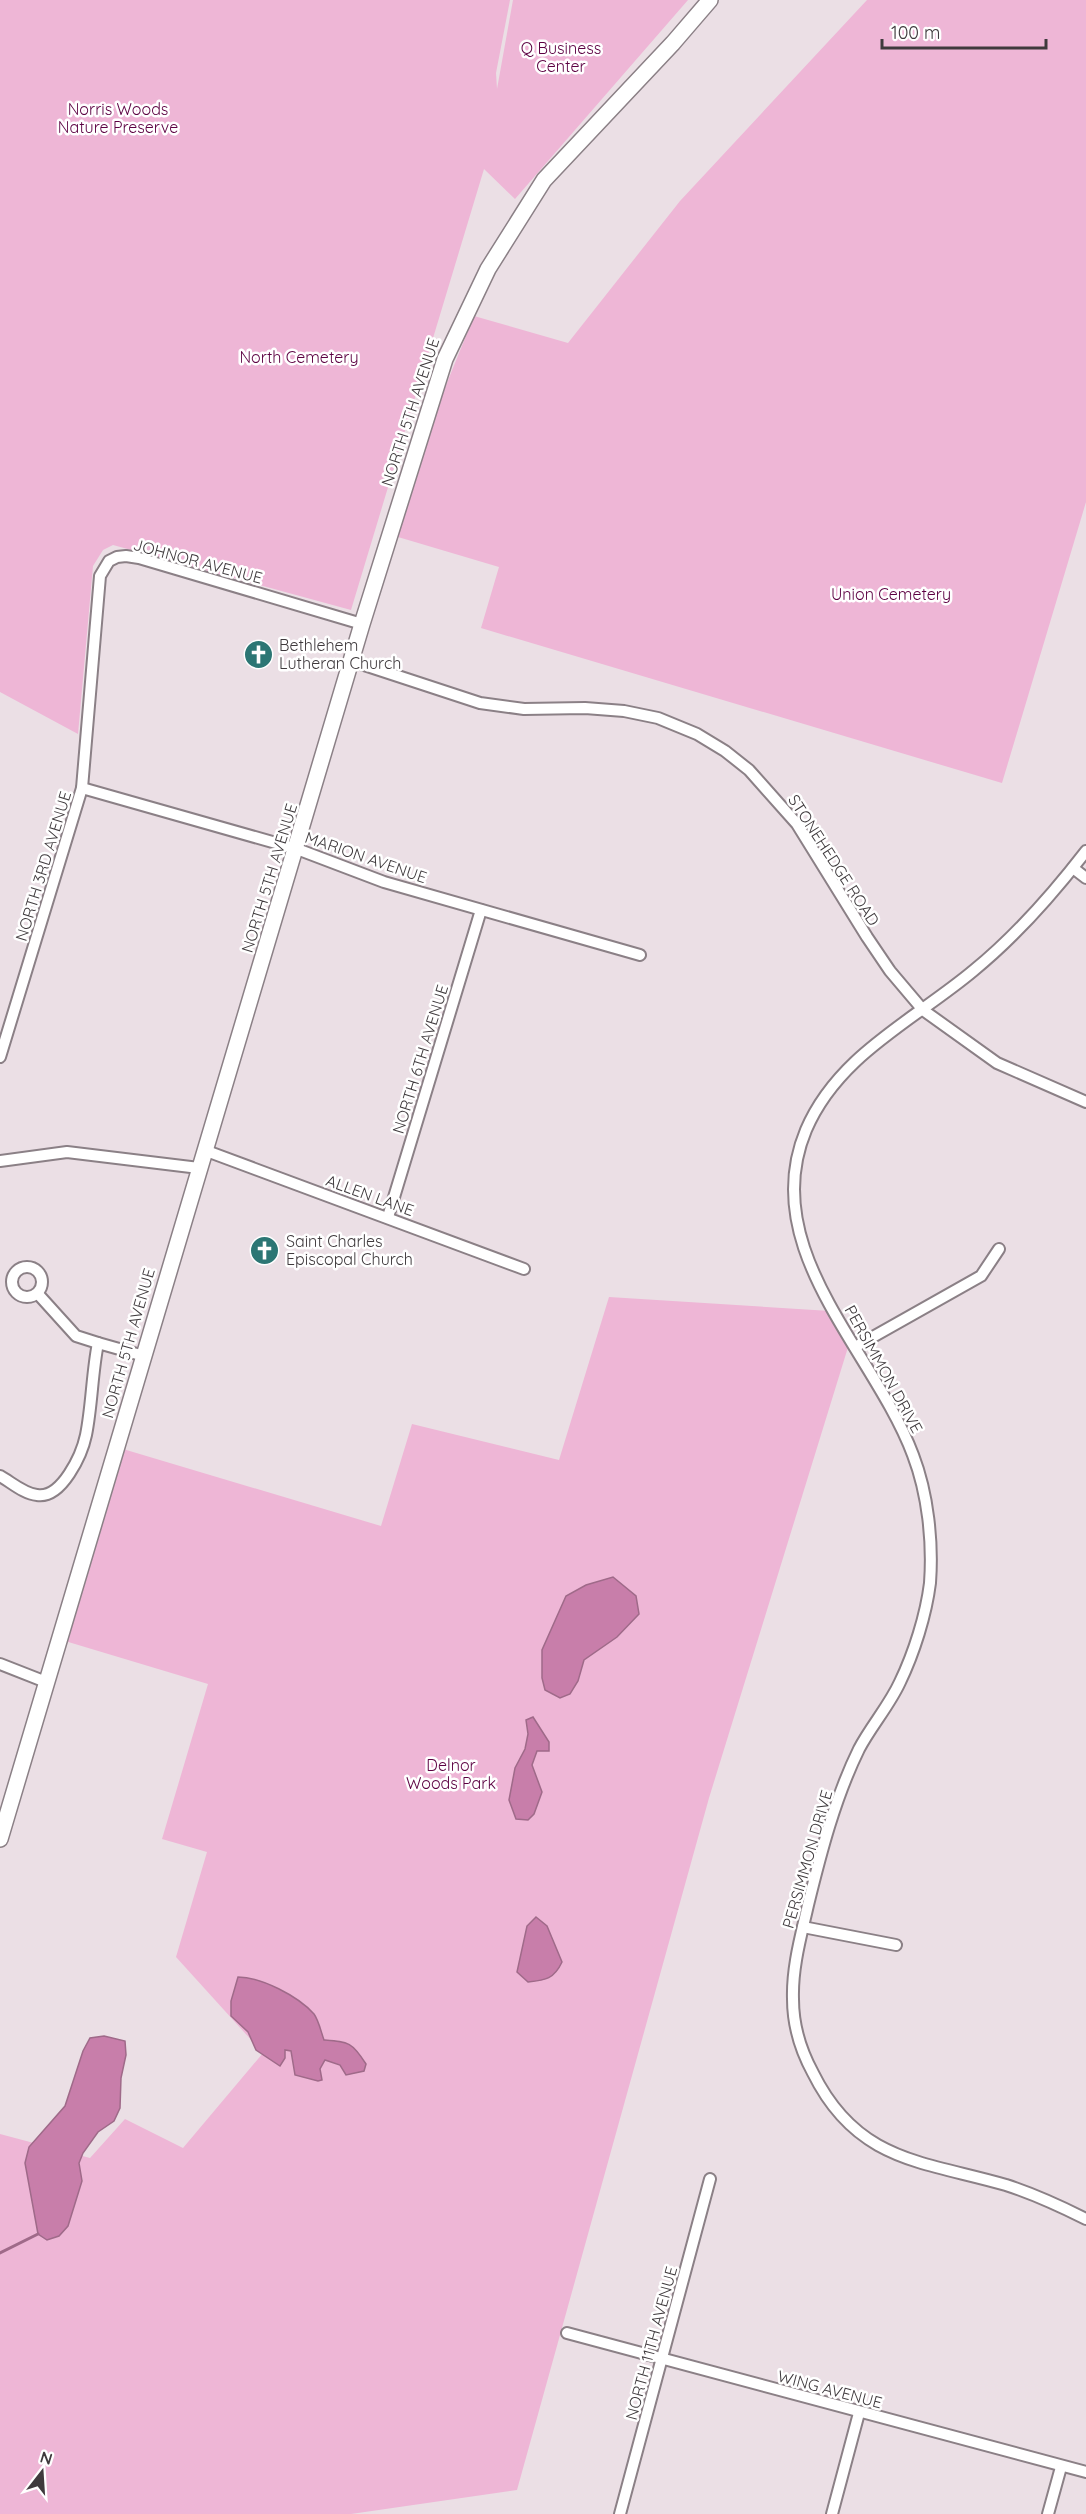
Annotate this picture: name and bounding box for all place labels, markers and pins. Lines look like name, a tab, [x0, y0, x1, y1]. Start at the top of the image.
place label: Bethlehem Lutheran Church	[279, 635, 401, 673]
church icon: Bethlehem Lutheran Church	[242, 638, 274, 670]
place label: Saint Charles Episcopal Church	[286, 1231, 413, 1269]
church icon: Saint Charles Episcopal Church	[249, 1234, 281, 1266]

